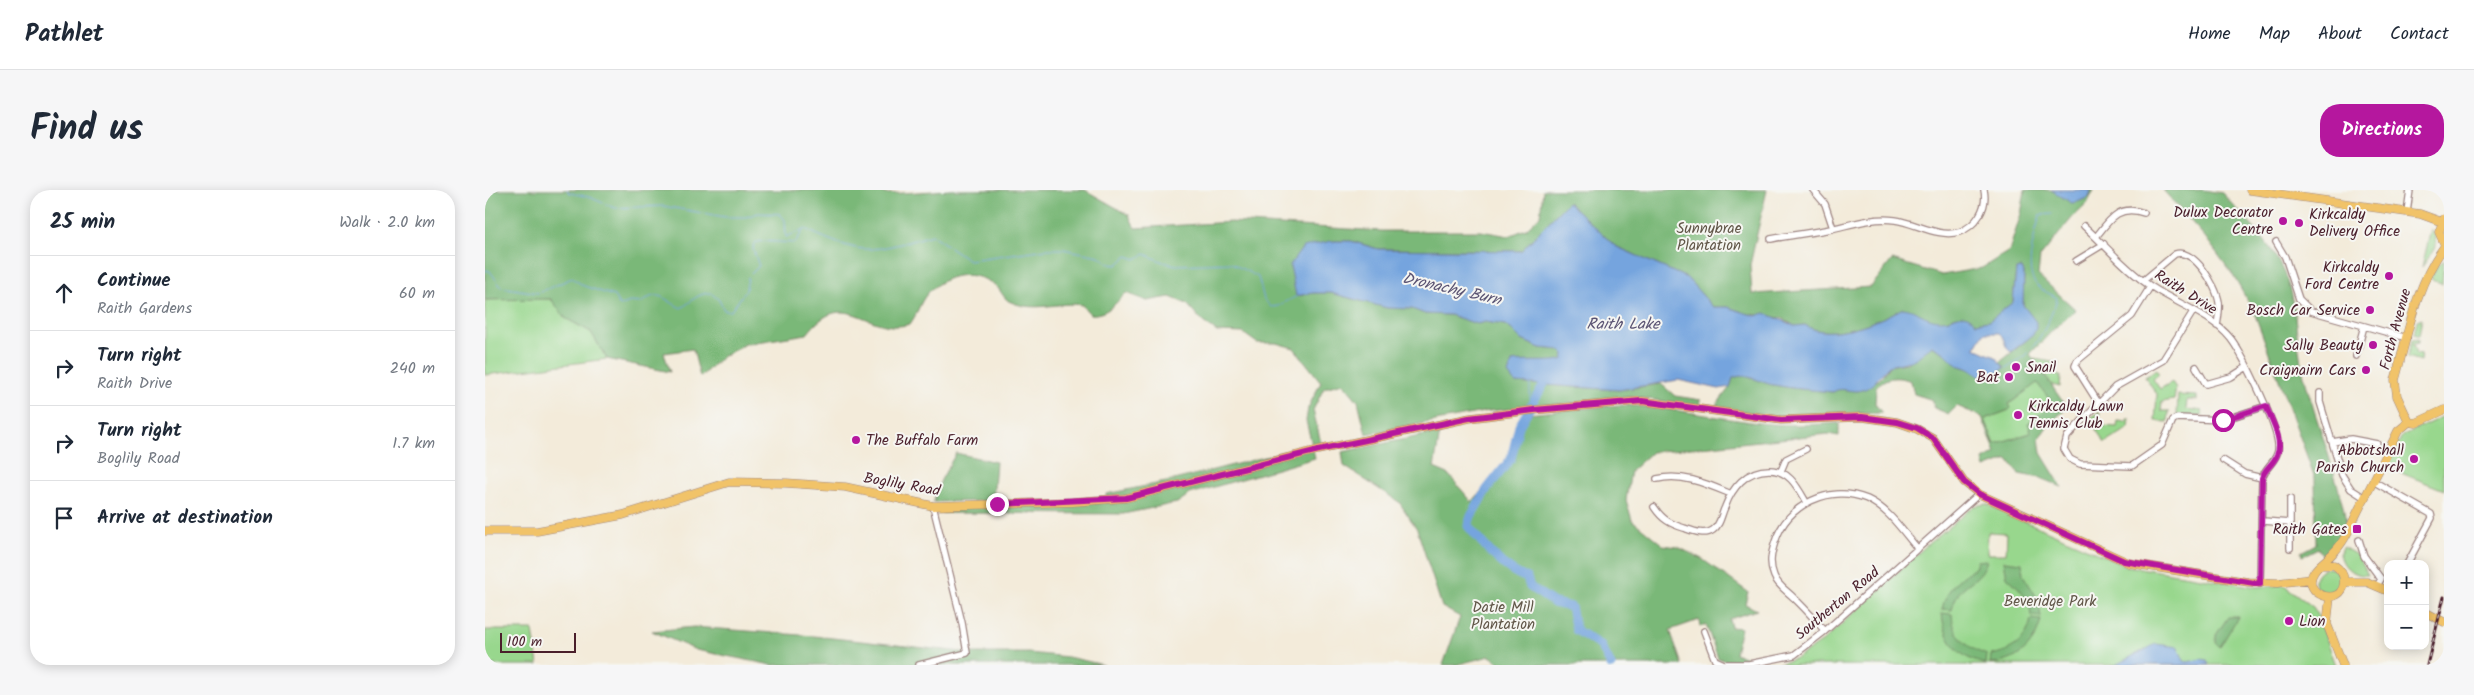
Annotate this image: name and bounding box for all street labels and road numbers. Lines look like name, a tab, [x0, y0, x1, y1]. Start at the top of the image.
street label: Raith Drive	[2149, 264, 2222, 322]
street label: Forth Avenue	[2374, 286, 2418, 373]
street label: Boglily Road	[862, 466, 943, 504]
street label: Southerton Road	[1790, 561, 1886, 646]

